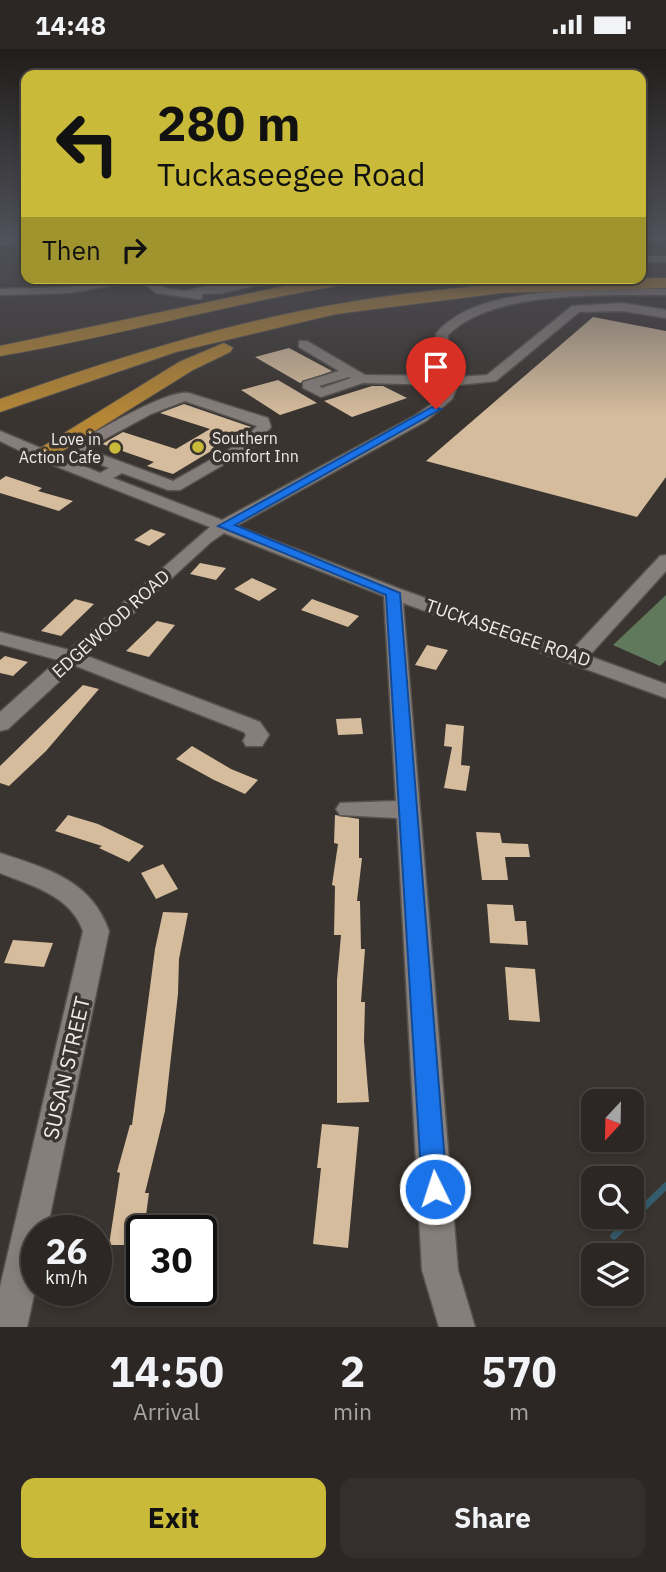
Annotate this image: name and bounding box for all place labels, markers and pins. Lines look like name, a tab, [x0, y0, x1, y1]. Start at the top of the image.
pin	[406, 337, 466, 409]
place label: Southern Comfort Inn	[212, 428, 299, 466]
place label: Love in Action Cafe	[19, 429, 101, 467]
marker: Southern Comfort Inn	[190, 439, 206, 455]
marker: Love in Action Cafe	[107, 440, 123, 456]

